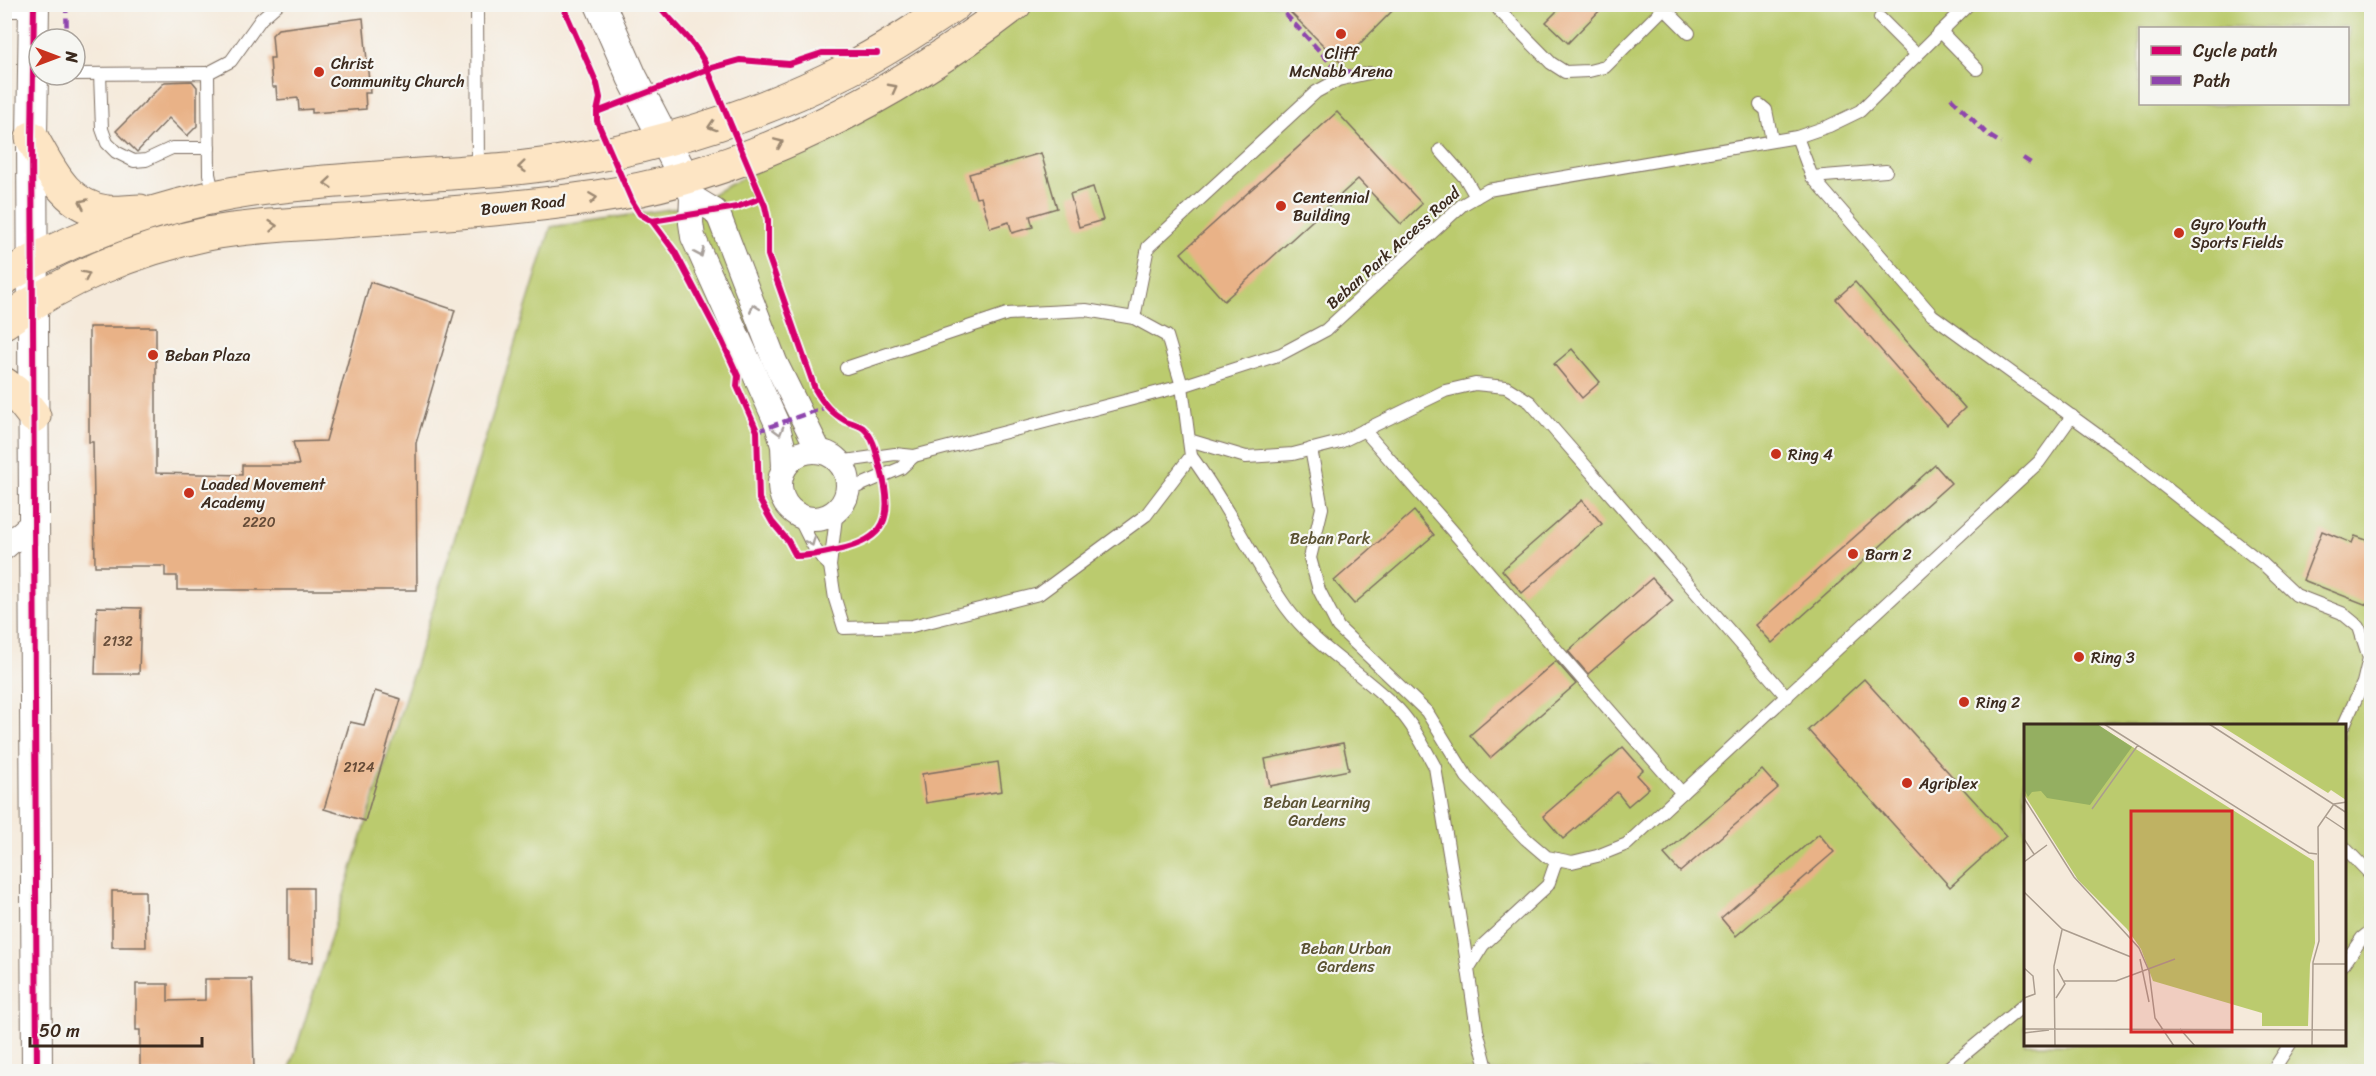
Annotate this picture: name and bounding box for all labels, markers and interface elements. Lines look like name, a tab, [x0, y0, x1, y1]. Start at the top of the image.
north arrow	[27, 27, 87, 87]
marker: Cliff McNabb Arena	[1334, 27, 1348, 41]
legend	[2139, 27, 2349, 105]
text: Cycle path	[2193, 35, 2277, 67]
place label: Cliff McNabb Arena	[1289, 39, 1393, 86]
place label: Christ Community Church	[331, 49, 465, 96]
text: N	[57, 50, 86, 63]
marker: Christ Community Church	[312, 65, 326, 79]
text: Path	[2193, 65, 2230, 97]
one-way arrow	[886, 84, 897, 95]
one-way arrow	[707, 119, 718, 131]
one-way arrow	[773, 138, 784, 150]
one-way arrow	[518, 160, 527, 173]
one-way arrow	[323, 176, 332, 189]
street label: Beban Park Access Road	[1319, 178, 1468, 316]
place label: Centennial Building	[1293, 183, 1370, 230]
street label: Bowen Road	[480, 186, 568, 224]
one-way arrow	[588, 192, 597, 204]
one-way arrow	[78, 198, 89, 210]
marker: Centennial Building	[1274, 199, 1288, 213]
place label: Gyro Youth Sports Fields	[2191, 210, 2284, 257]
one-way arrow	[269, 220, 278, 233]
marker: Gyro Youth Sports Fields	[2172, 226, 2186, 240]
one-way arrow	[693, 247, 705, 258]
one-way arrow	[79, 271, 90, 283]
one-way arrow	[749, 303, 761, 314]
place label: Beban Plaza	[165, 341, 251, 370]
marker: Beban Plaza	[146, 348, 160, 362]
one-way arrow	[772, 425, 784, 436]
place label: Ring 4	[1788, 440, 1833, 469]
marker: Ring 4	[1769, 447, 1783, 461]
place label: Loaded Movement Academy	[200, 470, 326, 517]
marker: Loaded Movement Academy	[182, 486, 196, 500]
house number: 2220	[242, 510, 276, 535]
park label: Beban Park	[1290, 524, 1371, 553]
one-way arrow	[804, 535, 816, 546]
place label: Barn 2	[1865, 540, 1912, 569]
marker: Barn 2	[1846, 547, 1860, 561]
house number: 2132	[103, 629, 133, 654]
place label: Ring 3	[2091, 643, 2135, 672]
marker: Ring 3	[2072, 650, 2086, 664]
place label: Ring 2	[1976, 688, 2020, 717]
marker: Ring 2	[1957, 695, 1971, 709]
inset map	[2024, 724, 2346, 1046]
house number: 2124	[344, 755, 375, 780]
place label: Agriplex	[1918, 769, 1979, 798]
marker: Agriplex	[1900, 776, 1914, 790]
park label: Beban Learning Gardens	[1263, 788, 1371, 835]
park label: Beban Urban Gardens	[1301, 934, 1392, 981]
scale bar	[30, 1010, 202, 1048]
text: 50 m	[39, 1015, 80, 1047]

